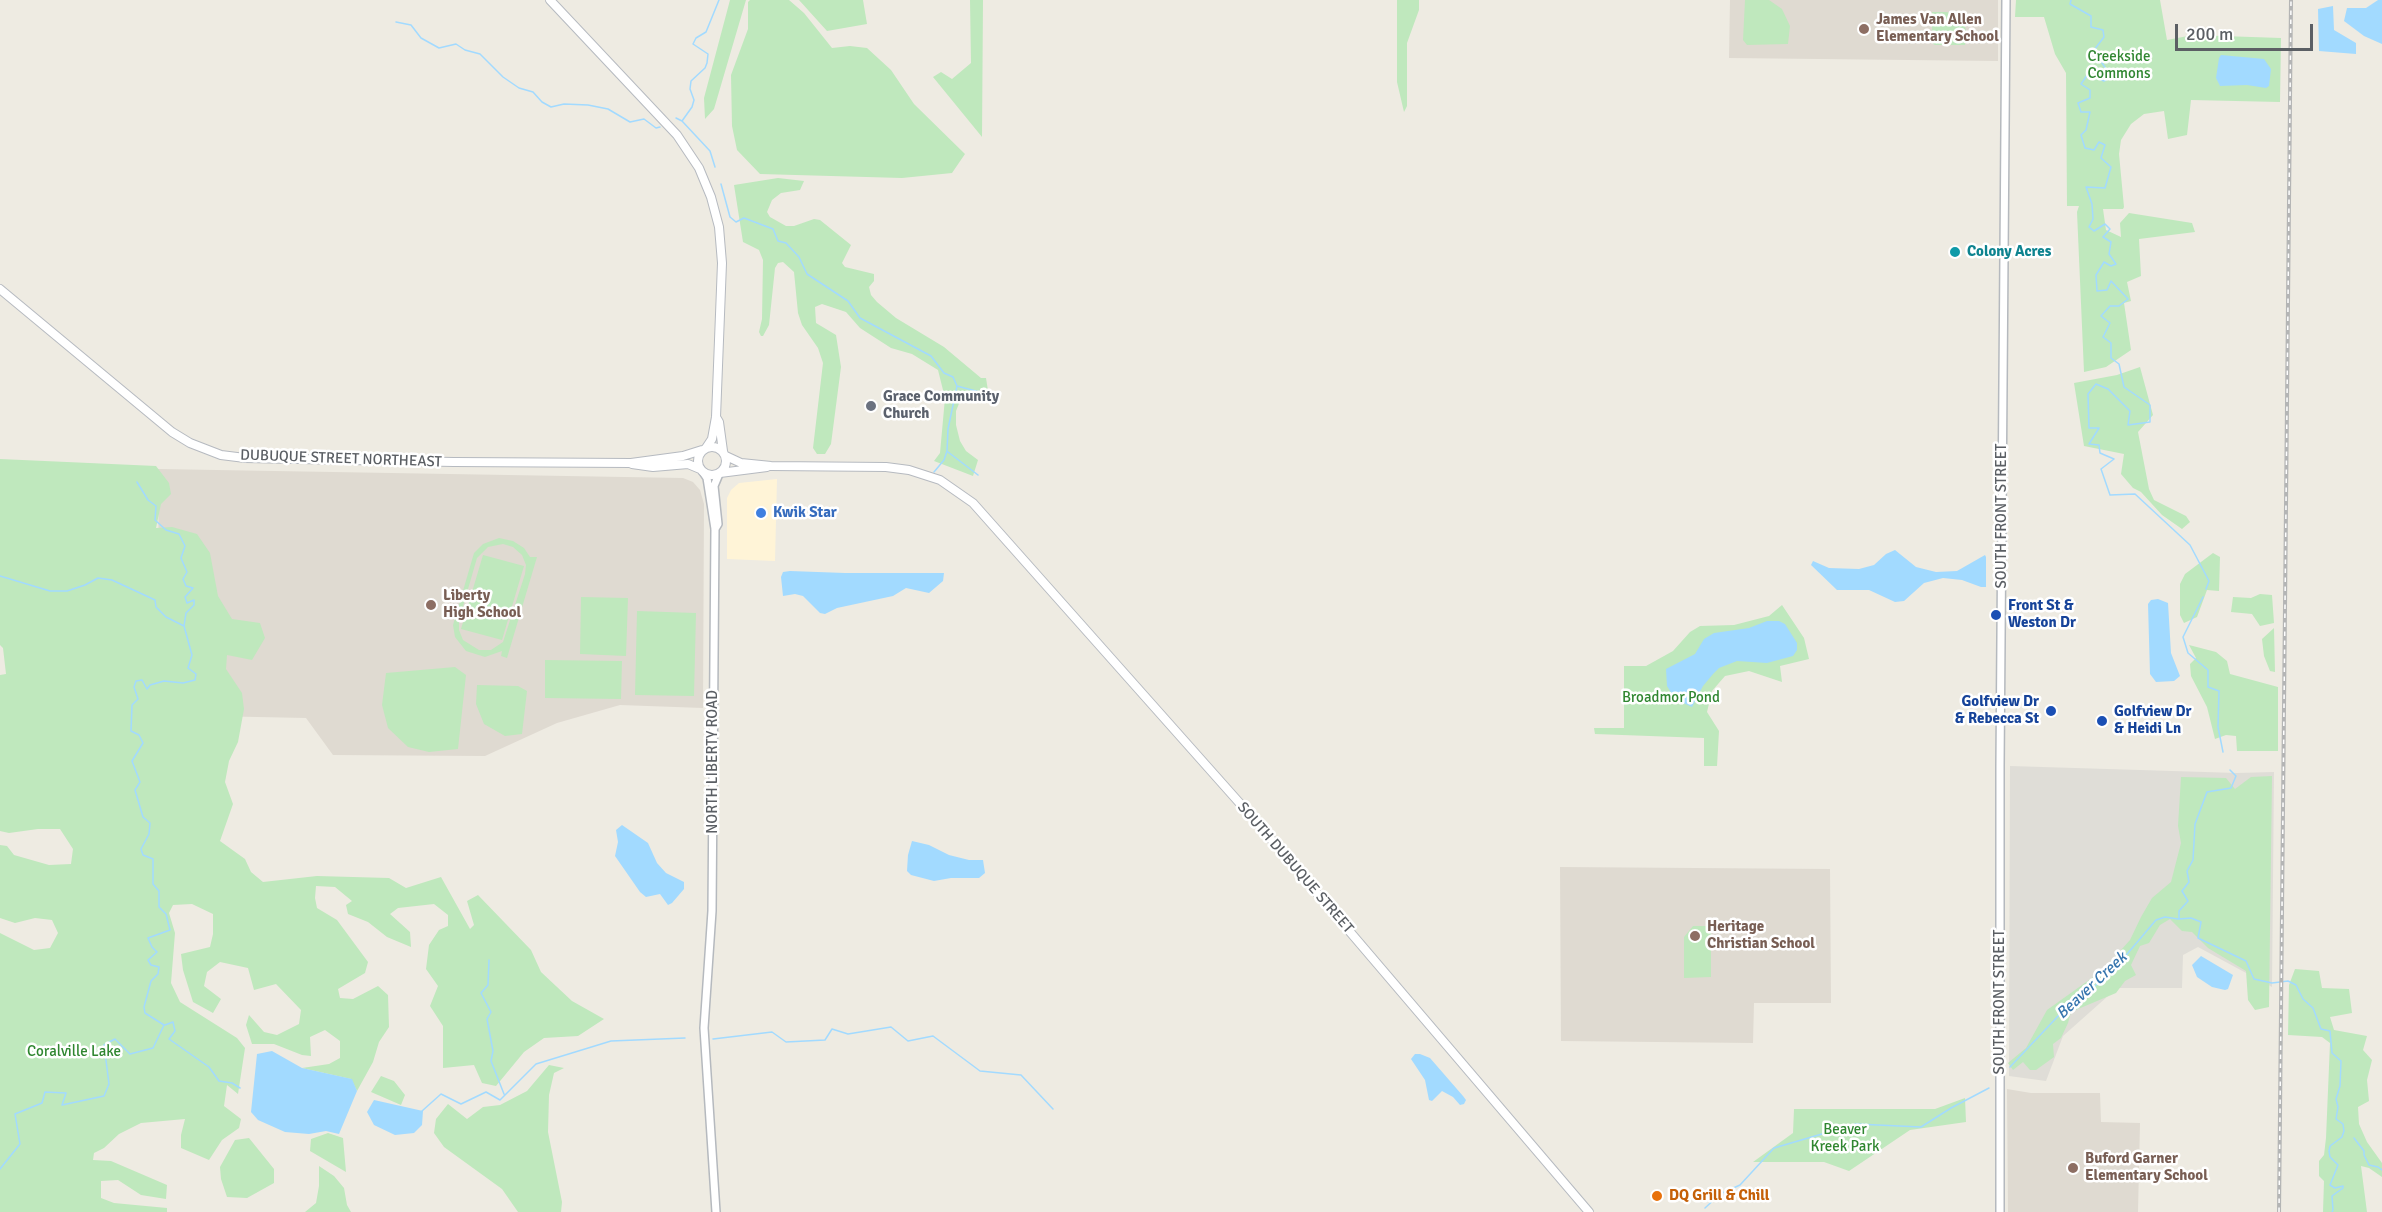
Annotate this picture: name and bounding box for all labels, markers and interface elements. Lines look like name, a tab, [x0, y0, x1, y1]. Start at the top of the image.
place label: James Van Allen Elementary School	[1876, 11, 1999, 46]
scale bar	[2178, 12, 2316, 50]
marker: James Van Allen Elementary School	[1857, 22, 1871, 36]
text: 200 m	[2186, 23, 2233, 45]
park label: Creekside Commons	[2087, 48, 2151, 83]
place label: Colony Acres	[1967, 243, 2051, 261]
marker: Colony Acres	[1948, 245, 1962, 259]
place label: Grace Community Church	[883, 388, 999, 423]
marker: Grace Community Church	[864, 399, 878, 413]
street label: SOUTH FRONT STREET	[1993, 443, 2011, 589]
street label: DUBUQUE STREET NORTHEAST	[240, 446, 442, 472]
place label: Kwik Star	[773, 504, 837, 522]
marker: Kwik Star	[754, 506, 768, 520]
place label: Liberty High School	[443, 587, 521, 622]
place label: Front St & Weston Dr	[2008, 597, 2076, 632]
marker: Liberty High School	[424, 598, 438, 612]
marker: Front St & Weston Dr	[1989, 608, 2003, 622]
park label: Broadmor Pond	[1622, 689, 1720, 707]
street label: NORTH LIBERTY ROAD	[704, 690, 722, 834]
place label: Golfview Dr & Rebecca St	[1955, 693, 2039, 728]
place label: Golfview Dr & Heidi Ln	[2114, 703, 2192, 738]
marker: Golfview Dr & Rebecca St	[2044, 704, 2058, 718]
marker: Golfview Dr & Heidi Ln	[2095, 714, 2109, 728]
street label: SOUTH DUBUQUE STREET	[1233, 799, 1357, 937]
place label: Heritage Christian School	[1707, 918, 1815, 953]
marker: Heritage Christian School	[1688, 929, 1702, 943]
street label: SOUTH FRONT STREET	[1991, 929, 2009, 1075]
water label: Beaver Creek	[2053, 949, 2131, 1023]
park label: Coralville Lake	[27, 1043, 121, 1061]
park label: Beaver Kreek Park	[1811, 1121, 1879, 1156]
place label: Buford Garner Elementary School	[2085, 1150, 2208, 1185]
marker: Buford Garner Elementary School	[2066, 1161, 2080, 1175]
place label: DQ Grill & Chill	[1669, 1187, 1770, 1205]
marker: DQ Grill & Chill	[1650, 1189, 1664, 1203]

